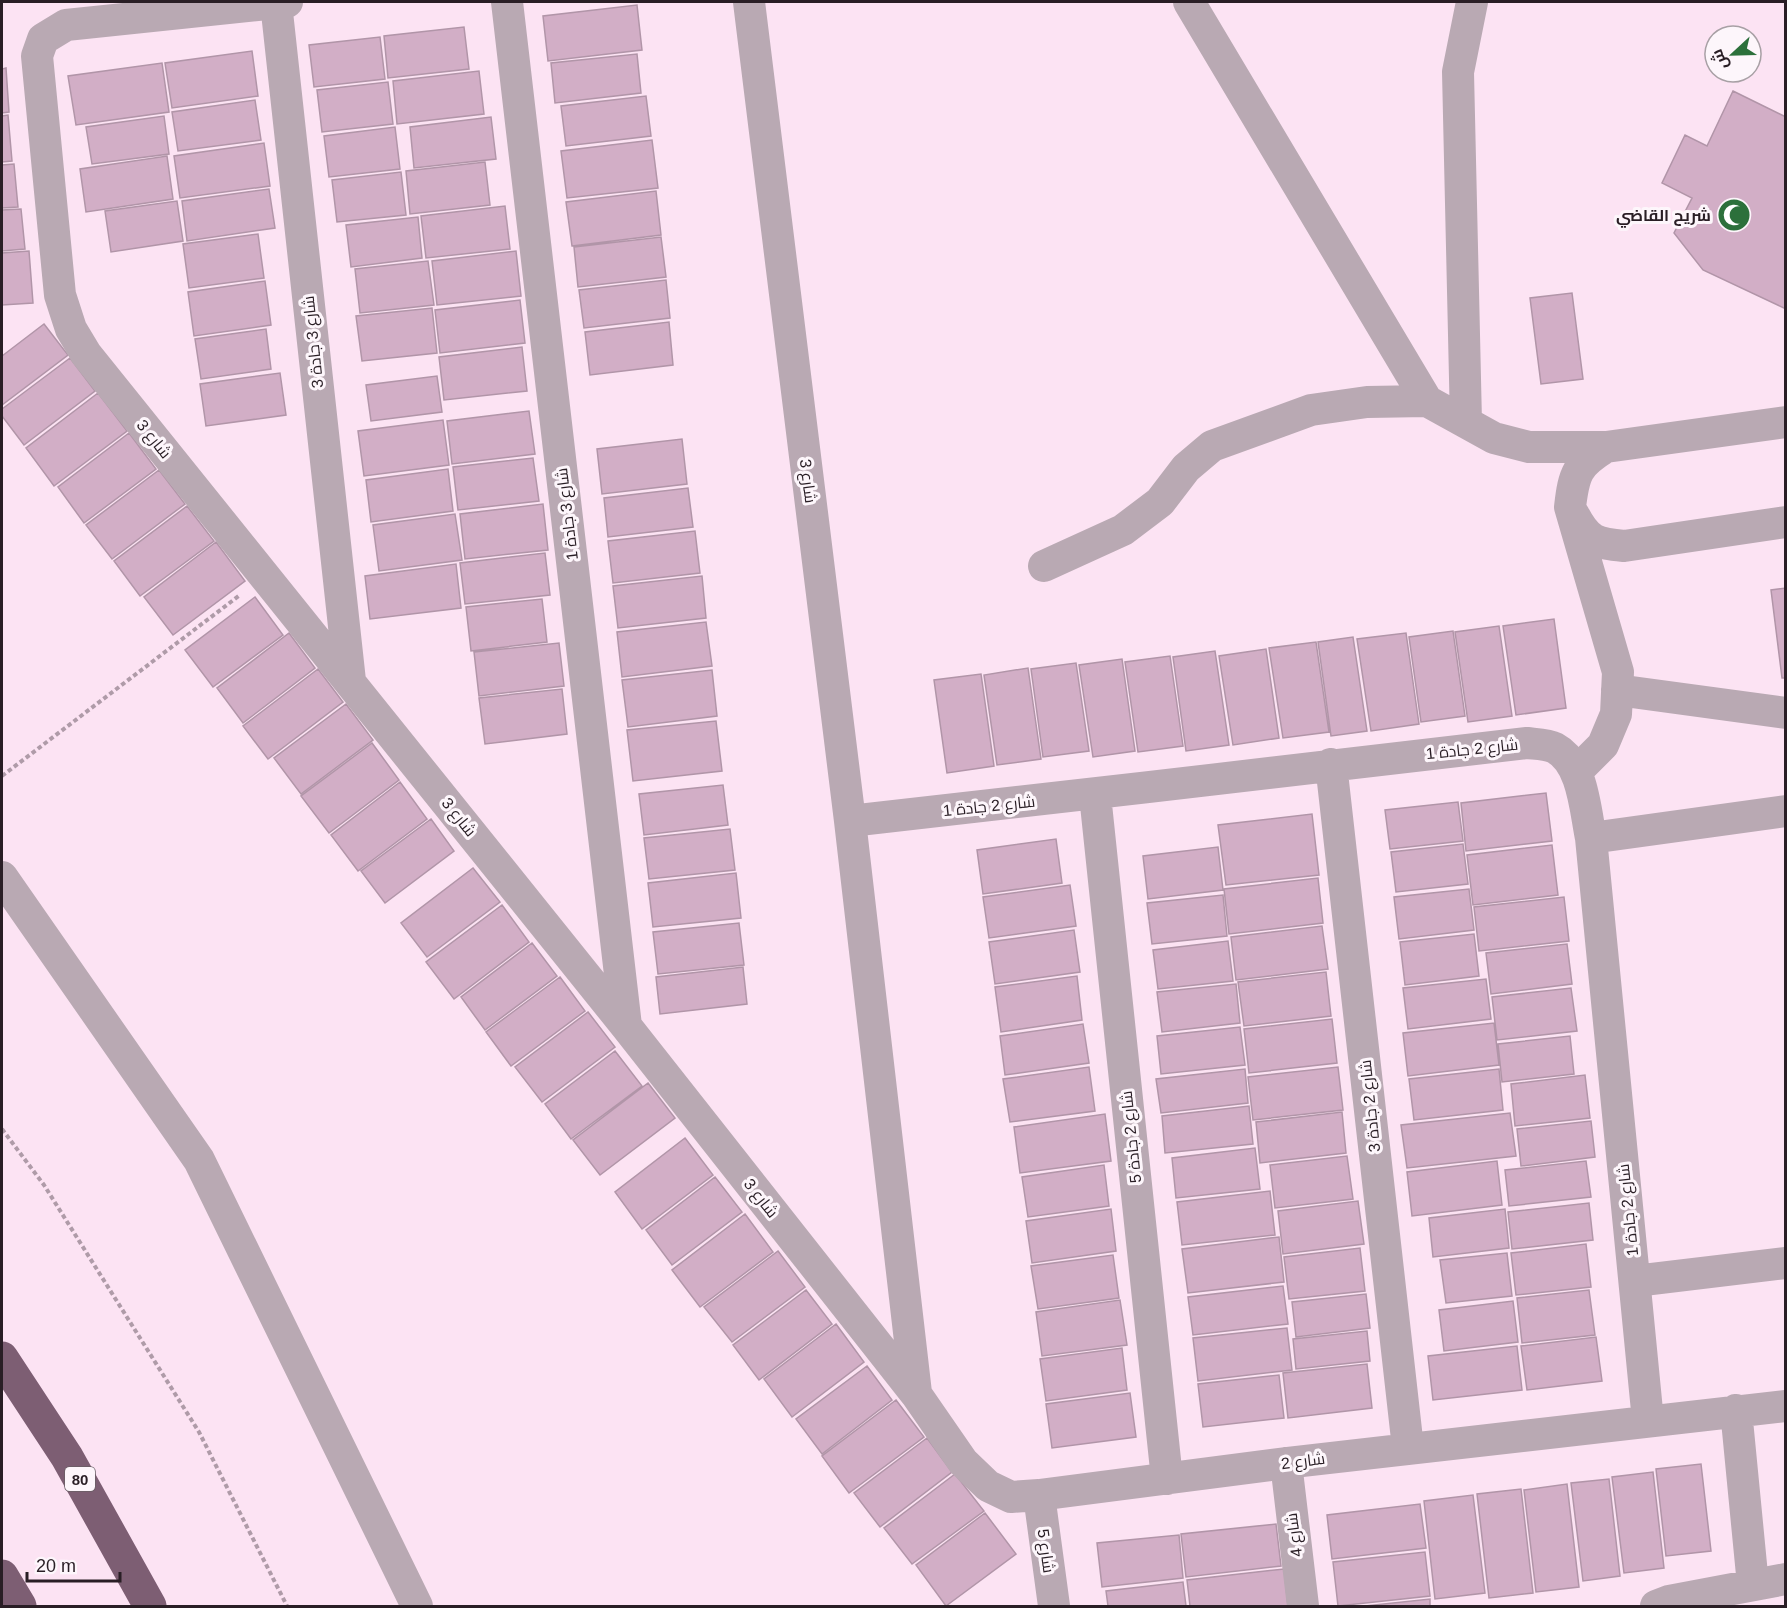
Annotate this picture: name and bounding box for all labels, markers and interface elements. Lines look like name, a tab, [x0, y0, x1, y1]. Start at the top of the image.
north arrow	[1703, 24, 1763, 84]
text: ش	[1708, 46, 1732, 72]
mosque icon: شريح القاضي	[1716, 197, 1752, 233]
place label: شريح القاضي	[1616, 207, 1711, 228]
street label: شارع 3 جادة 3	[300, 295, 329, 389]
street label: شارع 3	[131, 416, 175, 463]
street label: شارع 3	[794, 458, 819, 504]
street label: شارع 3 جادة 1	[553, 467, 584, 561]
street label: شارع 2 جادة 1	[1425, 736, 1519, 765]
street label: شارع 2 جادة 1	[942, 793, 1036, 822]
street label: شارع 3	[436, 794, 480, 841]
street label: شارع 2 جادة 3	[1357, 1059, 1386, 1153]
street label: شارع 2 جادة 5	[1118, 1090, 1147, 1184]
street label: شارع 2 جادة 1	[1615, 1163, 1644, 1257]
street label: شارع 3	[738, 1175, 781, 1223]
street label: شارع 2	[1280, 1450, 1326, 1475]
road number: 80	[65, 1467, 95, 1491]
street label: شارع 4	[1283, 1512, 1308, 1558]
street label: شارع 5	[1032, 1528, 1058, 1575]
scale bar	[27, 1545, 120, 1583]
text: 20 m	[36, 1556, 76, 1576]

